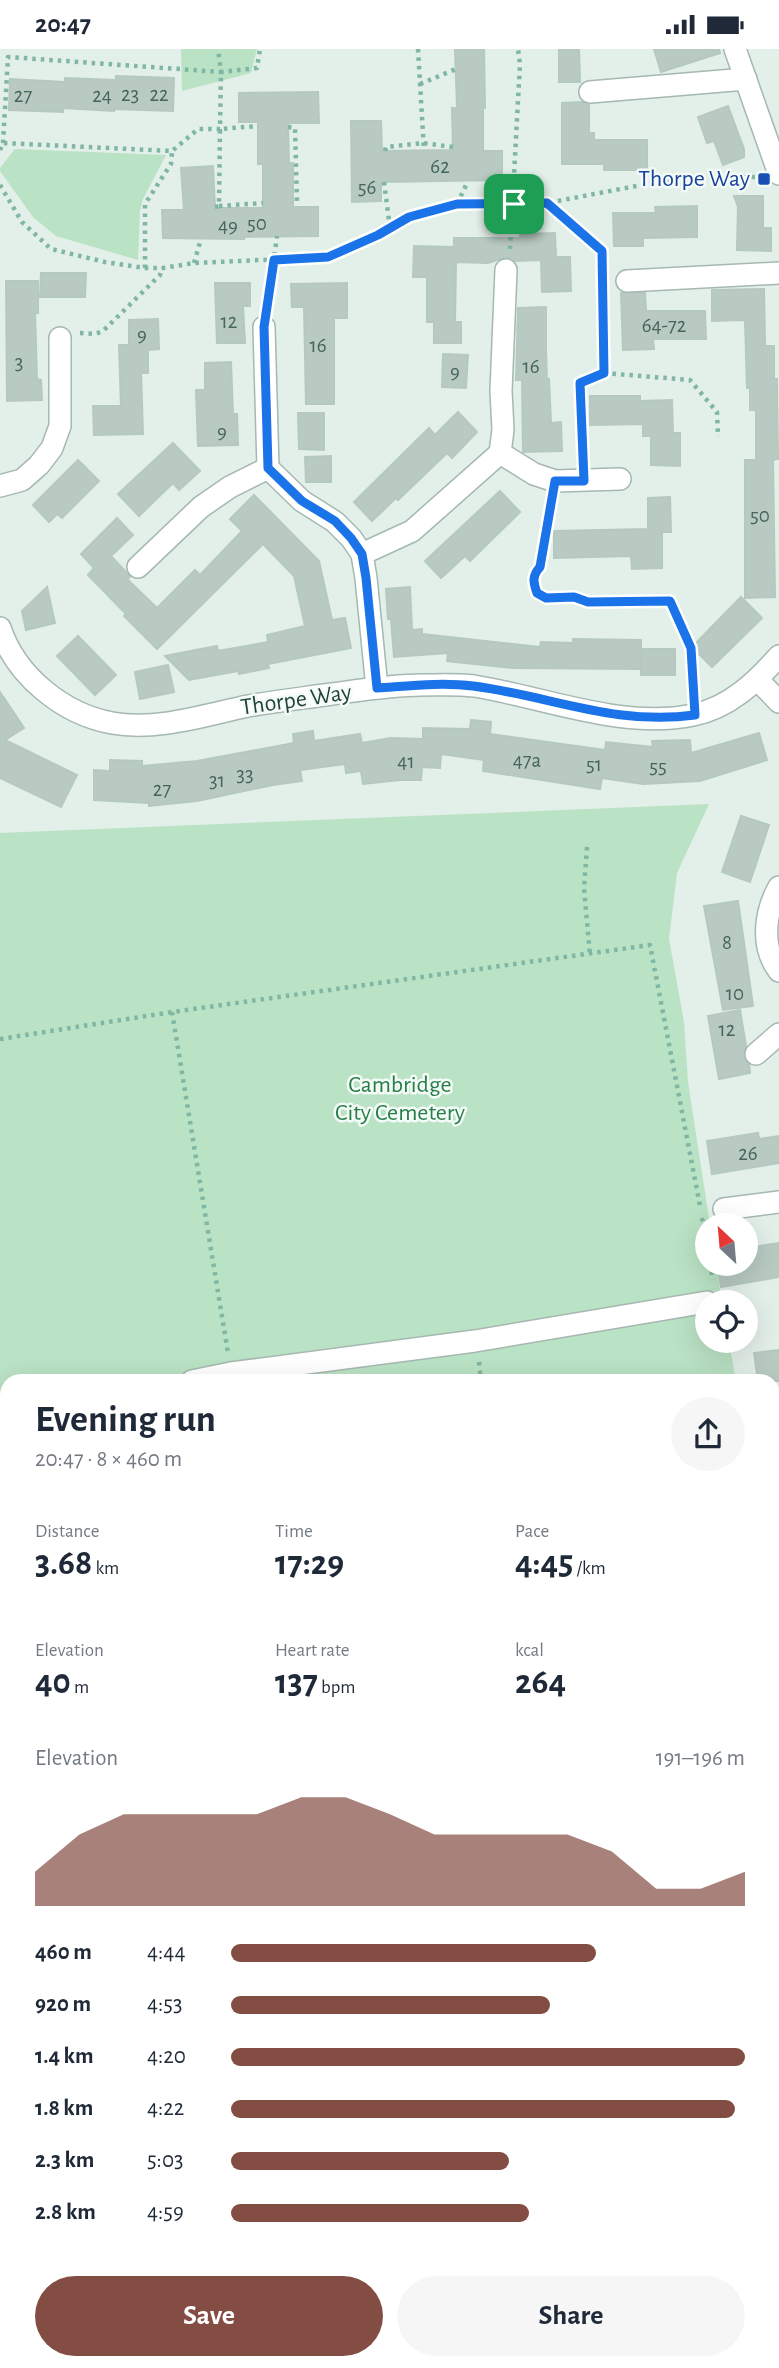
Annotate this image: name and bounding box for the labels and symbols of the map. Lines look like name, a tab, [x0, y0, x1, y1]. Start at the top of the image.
house number: 23	[121, 84, 139, 105]
house number: 22	[149, 84, 169, 105]
house number: 27	[14, 85, 32, 106]
house number: 24	[92, 85, 112, 106]
house number: 62	[430, 156, 450, 177]
place label: Thorpe Way	[638, 167, 750, 191]
marker: Thorpe Way	[756, 171, 772, 187]
pin	[484, 174, 544, 234]
house number: 56	[358, 177, 376, 198]
house number: 50	[247, 213, 267, 234]
house number: 49	[218, 215, 238, 236]
house number: 12	[221, 311, 237, 332]
house number: 64-72	[642, 315, 686, 336]
house number: 9	[137, 324, 147, 345]
house number: 16	[309, 335, 327, 356]
house number: 3	[15, 352, 23, 373]
house number: 16	[522, 356, 540, 377]
house number: 9	[450, 361, 460, 382]
house number: 9	[217, 421, 227, 442]
house number: 50	[750, 505, 770, 526]
street label: Thorpe Way	[239, 680, 353, 720]
house number: 47a	[513, 750, 542, 771]
house number: 41	[397, 751, 415, 772]
house number: 51	[586, 754, 602, 775]
house number: 55	[649, 756, 667, 777]
house number: 33	[236, 764, 254, 785]
house number: 31	[209, 770, 225, 791]
house number: 27	[153, 779, 171, 800]
house number: 8	[722, 932, 732, 953]
house number: 10	[726, 983, 744, 1004]
house number: 12	[719, 1019, 735, 1040]
park label: Cambridge City Cemetery	[335, 1073, 465, 1125]
house number: 26	[738, 1143, 758, 1164]
north arrow	[695, 1213, 758, 1276]

